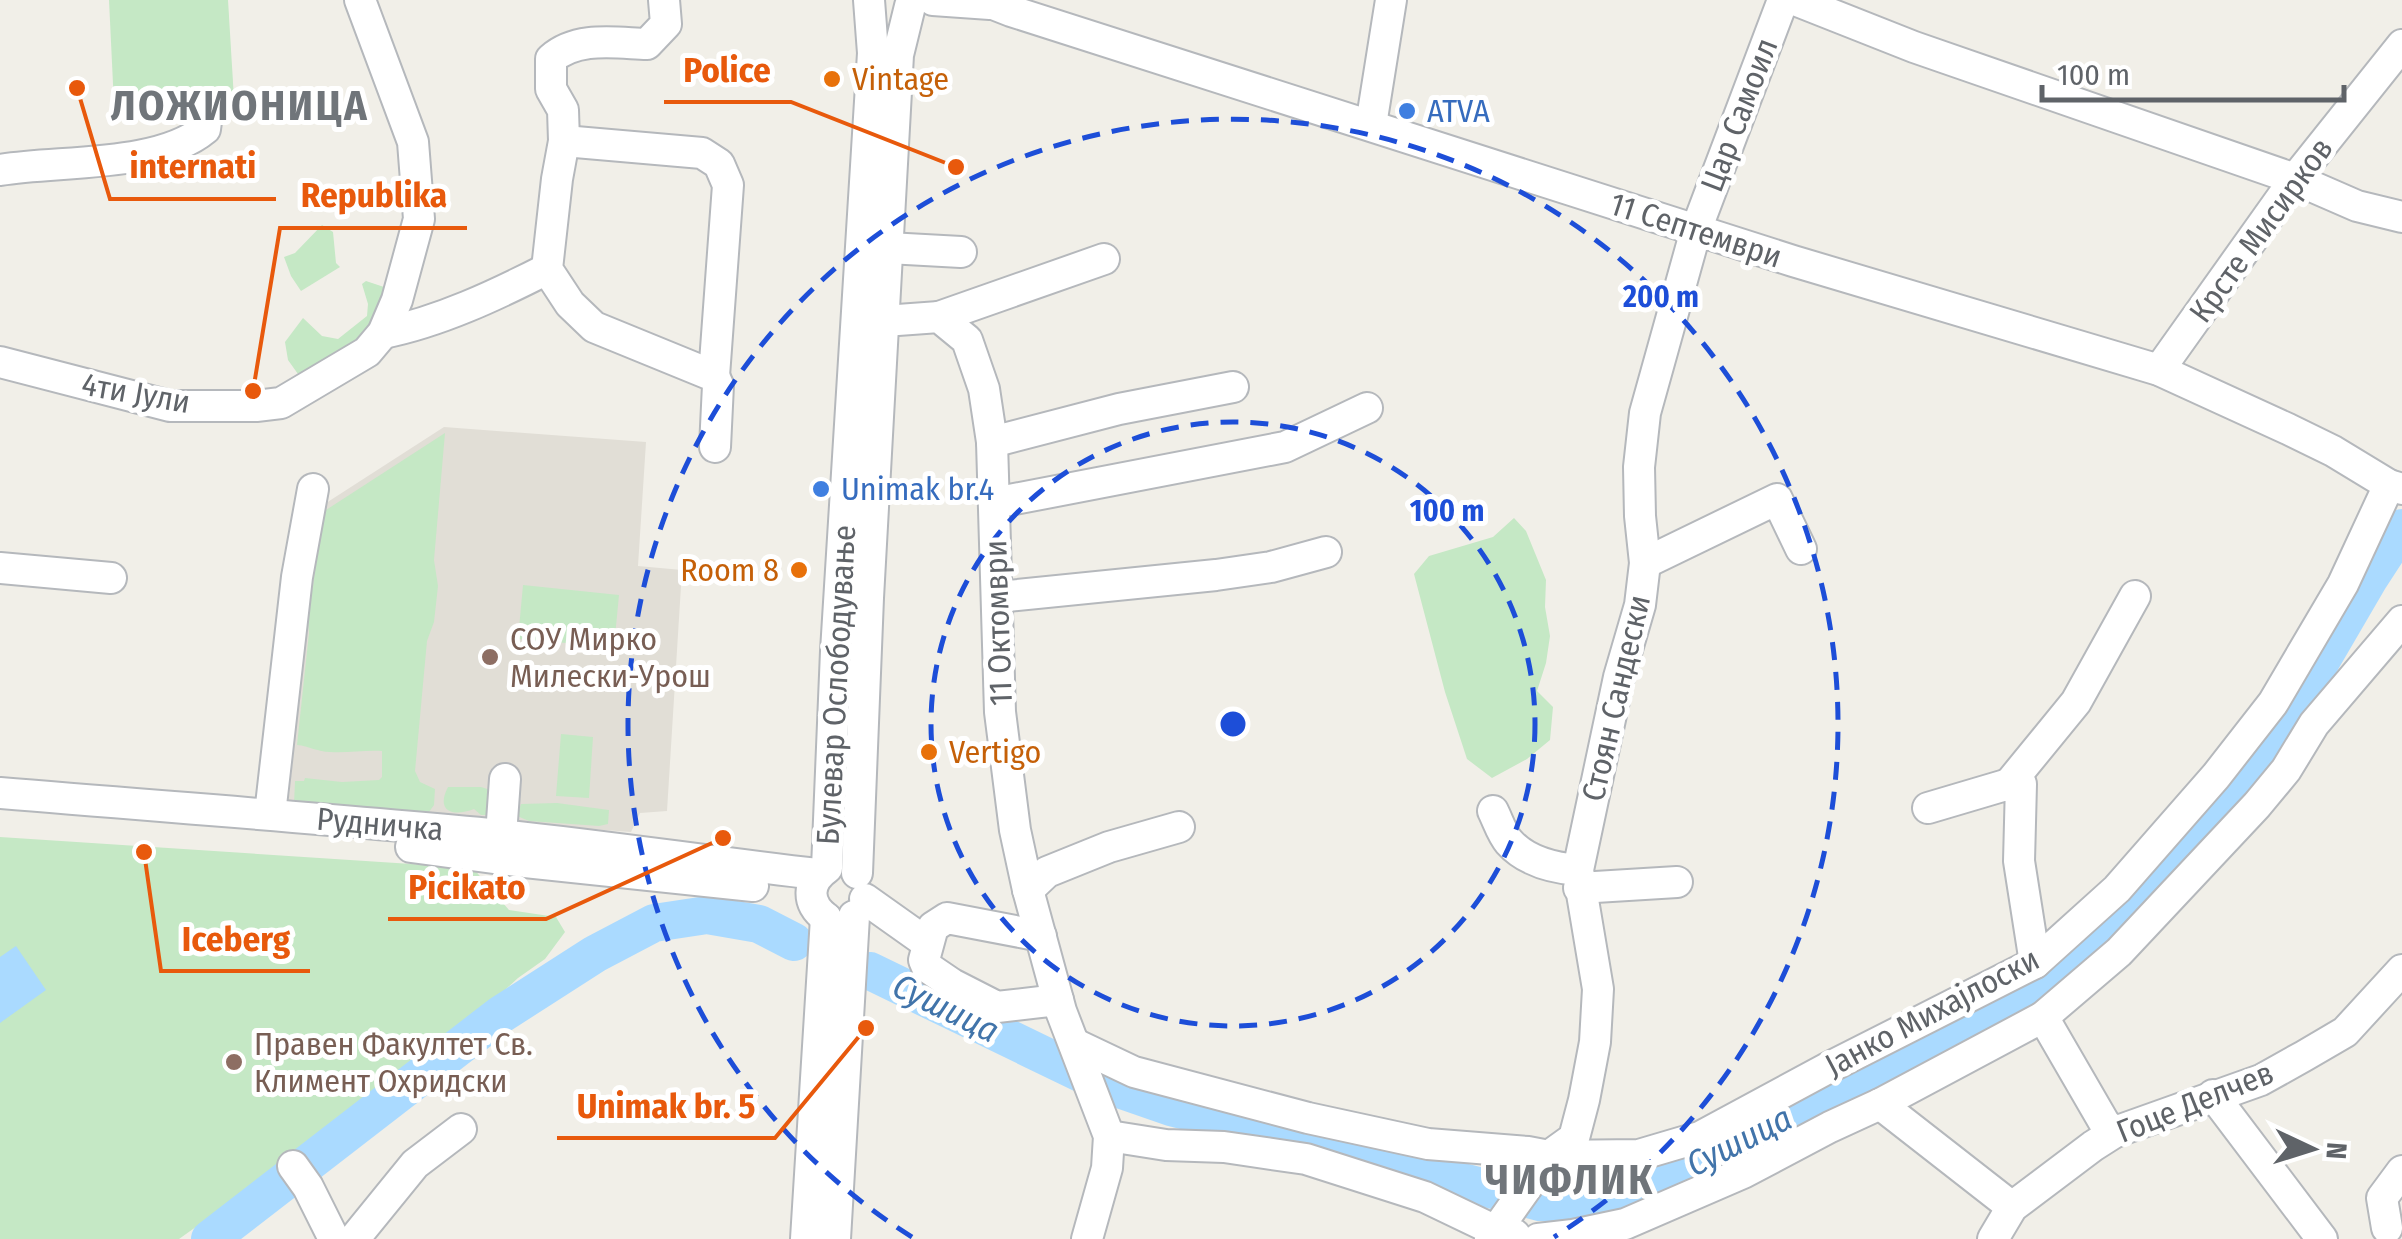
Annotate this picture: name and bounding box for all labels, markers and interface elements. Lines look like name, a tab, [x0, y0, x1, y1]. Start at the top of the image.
street label: Цар Самоил	[1692, 33, 1786, 197]
callout: Police	[664, 37, 791, 102]
scale bar	[2042, 40, 2344, 102]
text: Police	[683, 49, 771, 91]
text: 100 m	[2057, 57, 2130, 93]
place label: Vintage	[852, 60, 949, 98]
marker: Vintage	[821, 68, 843, 90]
district label: ЛОЖИОНИЦА	[111, 81, 369, 131]
place label: ATVA	[1427, 92, 1490, 130]
marker: ATVA	[1396, 100, 1418, 122]
street label: Крсте Мисирков	[2181, 130, 2341, 330]
callout: internati	[110, 134, 276, 199]
text: internati	[130, 145, 256, 187]
callout: Republika	[280, 163, 467, 228]
text: Republika	[301, 174, 447, 216]
street label: 11 Септември	[1605, 184, 1787, 276]
text: 200 m	[1622, 279, 1699, 315]
street label: 4ти Јули	[79, 365, 193, 421]
place label: Unimak br.4	[841, 470, 994, 508]
marker: Unimak br.4	[810, 478, 832, 500]
text: 100 m	[1410, 493, 1484, 529]
street label: Булевар Ослободување	[809, 524, 863, 846]
street label: 11 Октомври	[976, 539, 1020, 707]
place label: Room 8	[680, 551, 779, 589]
marker: Room 8	[788, 559, 810, 581]
street label: Стоян Сандески	[1574, 591, 1658, 805]
place label: СОУ Мирко Милески-Урош	[510, 620, 711, 695]
marker: СОУ Мирко Милески-Урош	[479, 646, 501, 668]
centre of rings	[1215, 706, 1251, 742]
place label: Vertigo	[949, 733, 1041, 771]
marker: Vertigo	[918, 741, 940, 763]
street label: Рудничка	[315, 800, 445, 848]
callout: Picikato	[388, 854, 546, 919]
text: Picikato	[408, 866, 526, 908]
callout: Iceberg	[161, 906, 310, 971]
text: Iceberg	[182, 918, 291, 960]
street label: Јанко Михајлоски	[1819, 940, 2045, 1084]
water label: Сушица	[886, 964, 1006, 1052]
place label: Правен Факултет Св. Климент Охридски	[254, 1025, 533, 1100]
marker: Правен Факултет Св. Климент Охридски	[223, 1051, 245, 1073]
street label: Гоце Делчев	[2111, 1053, 2279, 1151]
callout: Unimak br. 5	[557, 1073, 775, 1138]
text: Unimak br. 5	[577, 1085, 755, 1127]
water label: Сушица	[1679, 1097, 1799, 1185]
north arrow	[2262, 1099, 2362, 1199]
text: N	[2319, 1141, 2353, 1160]
district label: ЧИФЛИК	[1485, 1155, 1655, 1205]

